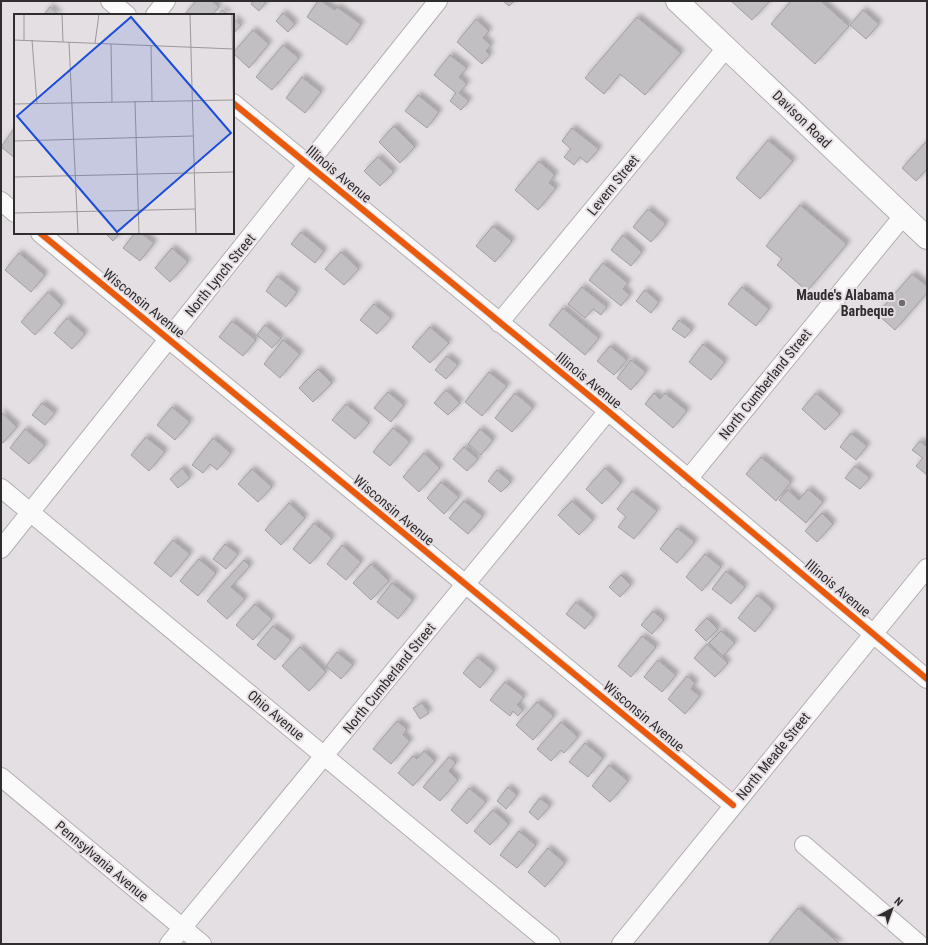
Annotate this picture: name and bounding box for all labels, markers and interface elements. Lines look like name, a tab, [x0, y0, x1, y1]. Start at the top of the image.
inset map	[14, 14, 234, 234]
street label: Davison Road	[769, 87, 835, 151]
street label: Illinois Avenue	[303, 142, 375, 206]
street label: Levern Street	[584, 152, 642, 218]
street label: North Lynch Street	[182, 230, 258, 320]
street label: Wisconsin Avenue	[100, 265, 188, 341]
place label: Maude's Alabama Barbeque	[796, 287, 894, 319]
marker: Maude's Alabama Barbeque	[897, 298, 907, 308]
street label: North Cumberland Street	[716, 326, 814, 442]
street label: Illinois Avenue	[553, 349, 625, 412]
street label: Wisconsin Avenue	[350, 472, 438, 549]
street label: Illinois Avenue	[802, 556, 874, 620]
street label: North Cumberland Street	[340, 620, 438, 736]
street label: Wisconsin Avenue	[600, 678, 688, 755]
street label: Ohio Avenue	[244, 687, 308, 744]
street label: North Meade Street	[733, 709, 813, 803]
street label: Pennsylvania Avenue	[52, 818, 152, 905]
north arrow	[872, 889, 912, 929]
text: N	[891, 895, 905, 909]

